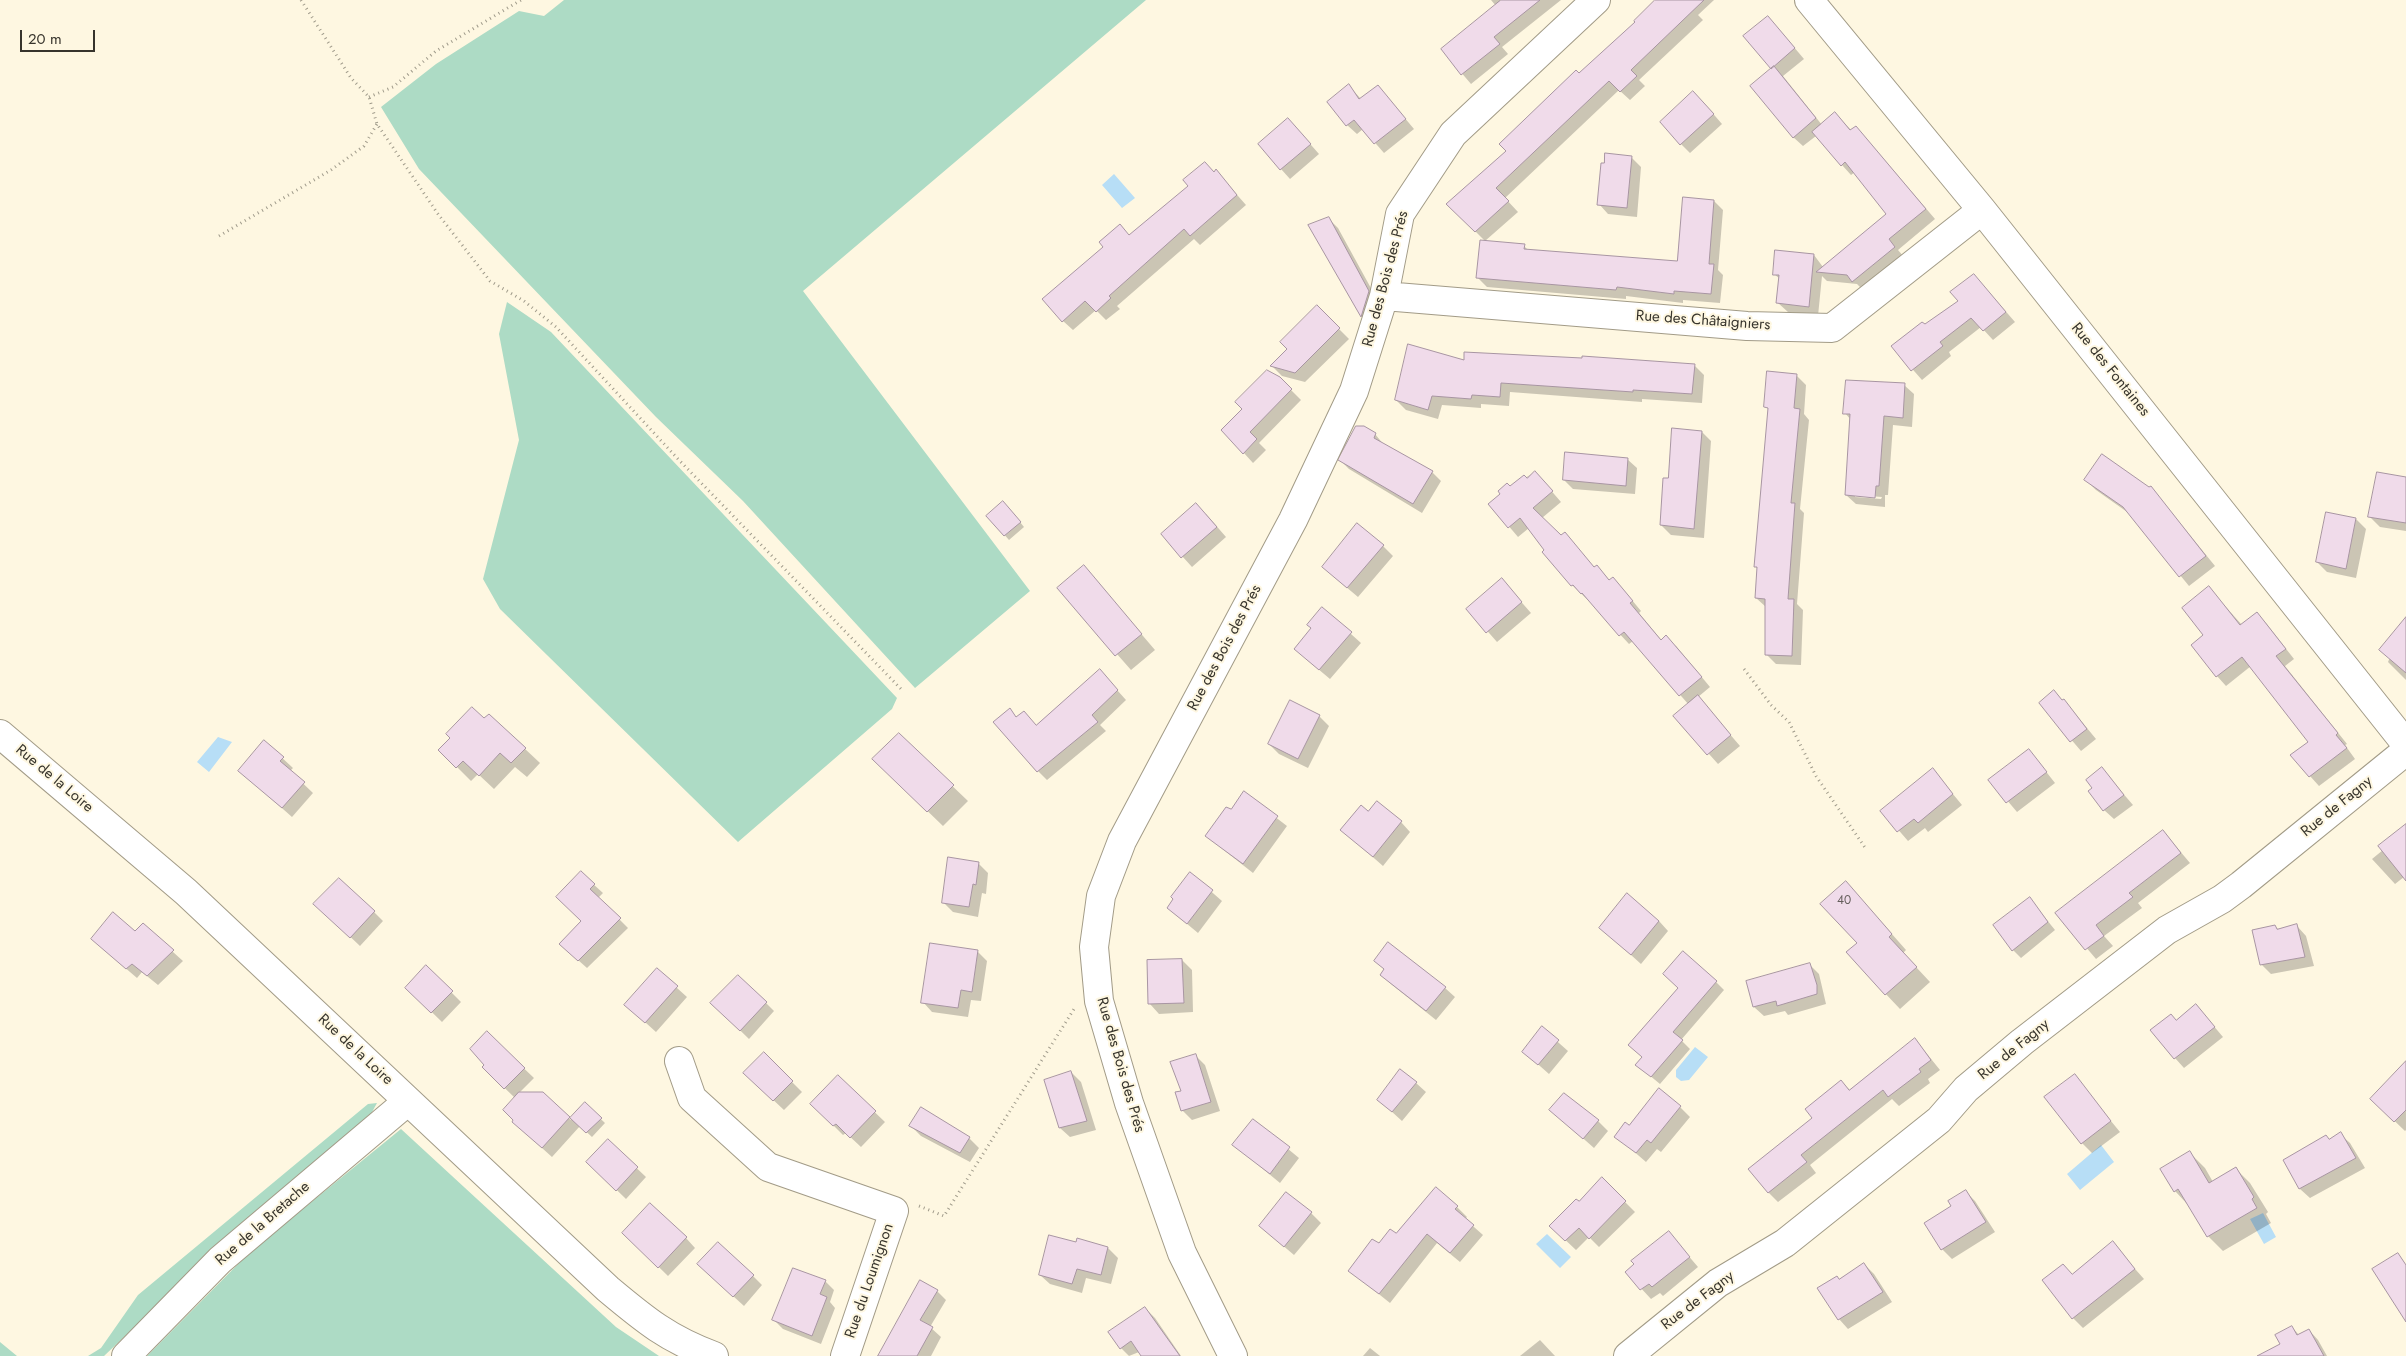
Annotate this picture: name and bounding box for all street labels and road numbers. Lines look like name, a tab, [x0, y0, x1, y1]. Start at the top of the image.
street label: Rue des Bois des Prés	[1359, 209, 1413, 349]
street label: Rue des Châtaigniers	[1635, 307, 1771, 335]
street label: Rue des Fontaines	[2067, 320, 2153, 420]
street label: Rue des Bois des Prés	[1184, 582, 1266, 714]
street label: Rue de la Loire	[11, 741, 97, 817]
street label: Rue de Fagny	[2298, 773, 2376, 841]
street label: Rue des Bois des Prés	[1092, 995, 1148, 1135]
street label: Rue de la Loire	[314, 1011, 396, 1089]
street label: Rue de Fagny	[1975, 1016, 2053, 1084]
street label: Rue de la Bretache	[212, 1178, 314, 1270]
street label: Rue du Loumignon	[842, 1221, 898, 1341]
street label: Rue de Fagny	[1658, 1268, 1738, 1334]

